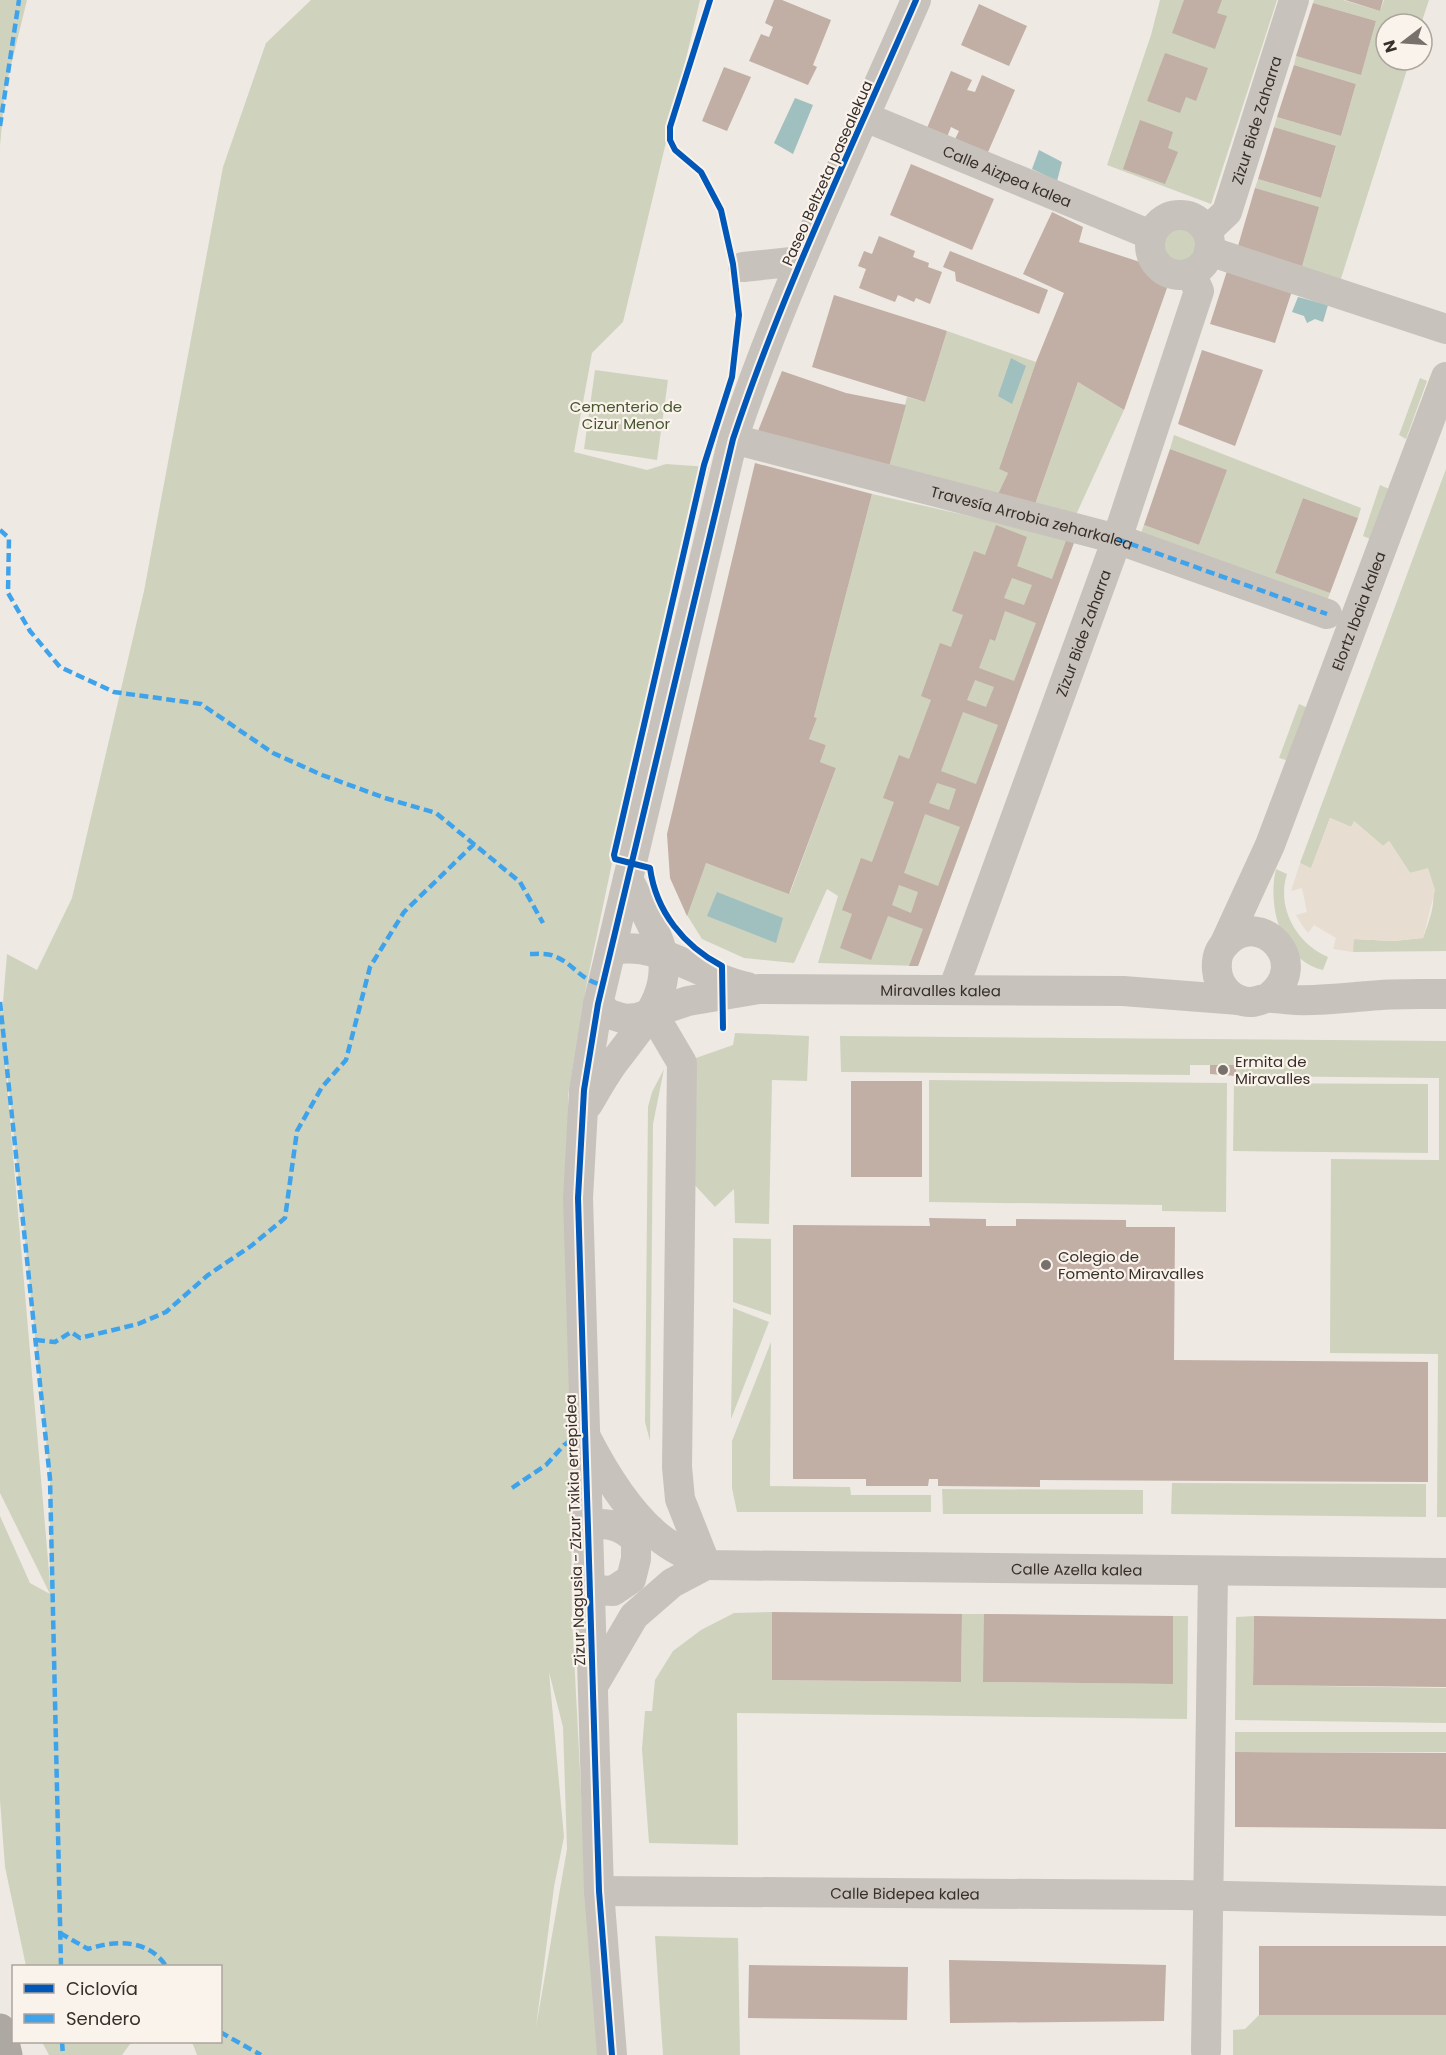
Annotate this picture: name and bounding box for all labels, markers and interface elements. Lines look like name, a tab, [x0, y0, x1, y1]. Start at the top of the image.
north arrow	[1374, 12, 1434, 72]
text: N	[1377, 37, 1403, 55]
street label: Zizur Bide Zaharra	[1226, 53, 1286, 187]
street label: Paseo Beltzeta pasealekua	[777, 77, 877, 269]
street label: Calle Aizpea kalea	[940, 140, 1075, 212]
park label: Cementerio de Cizur Menor	[570, 396, 682, 434]
street label: Travesía Arrobia zeharkalea	[928, 480, 1136, 554]
street label: Elortz Ibaia kalea	[1326, 548, 1390, 673]
street label: Zizur Bide Zaharra	[1050, 566, 1116, 699]
street label: Miravalles kalea	[880, 979, 1001, 1001]
place label: Ermita de Miravalles	[1235, 1051, 1311, 1089]
marker: Ermita de Miravalles	[1216, 1063, 1230, 1077]
place label: Colegio de Fomento Miravalles	[1058, 1246, 1204, 1284]
marker: Colegio de Fomento Miravalles	[1039, 1258, 1053, 1272]
street label: Zizur Nagusia - Zizur Txikia errepidea	[560, 1394, 590, 1666]
street label: Calle Azella kalea	[1011, 1558, 1142, 1580]
street label: Calle Bidepea kalea	[830, 1882, 980, 1904]
legend	[12, 1965, 222, 2043]
text: Ciclovía	[66, 1976, 138, 2001]
text: Sendero	[66, 2006, 141, 2031]

